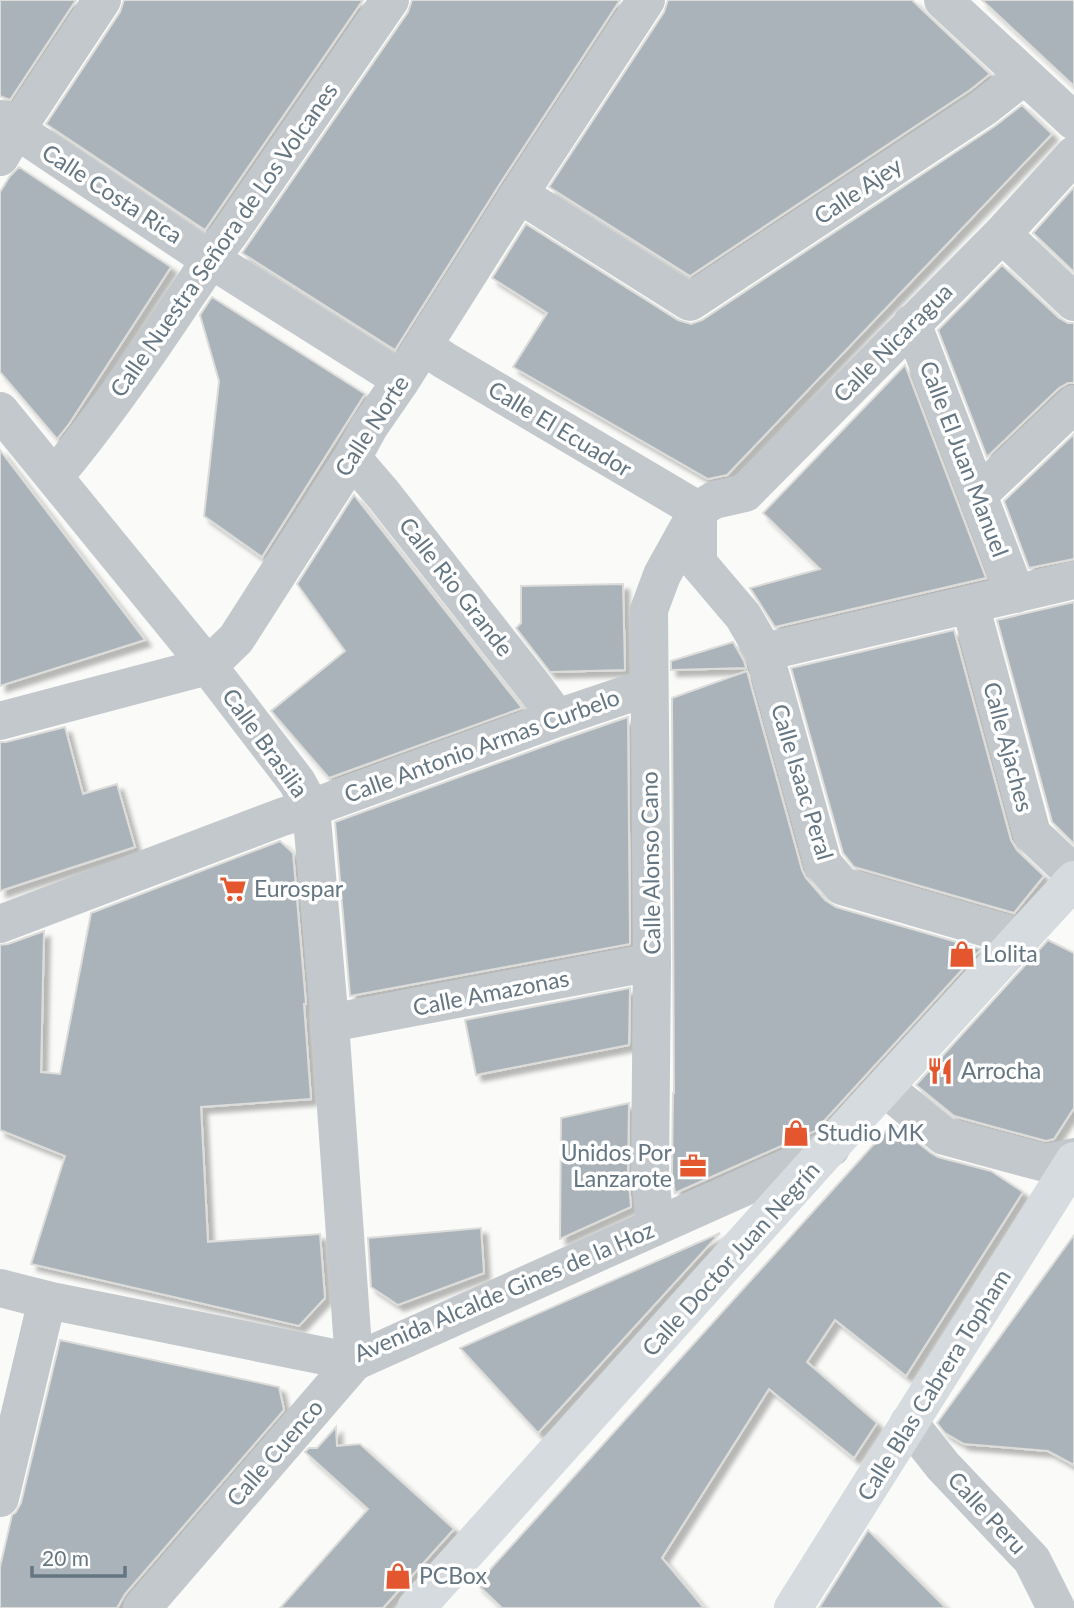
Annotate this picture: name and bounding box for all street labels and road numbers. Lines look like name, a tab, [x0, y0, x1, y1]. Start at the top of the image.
street label: Calle Nuestra Señora de Los Volcanes	[104, 77, 343, 402]
street label: Calle Costa Rica	[37, 137, 188, 249]
street label: Calle Ajey	[808, 151, 907, 230]
street label: Calle Nicaragua	[827, 277, 958, 408]
street label: Calle El Juan Manuel	[915, 357, 1015, 561]
street label: Calle Norte	[328, 370, 414, 481]
street label: Calle El Ecuador	[484, 374, 638, 482]
street label: Calle Rio Grande	[394, 511, 520, 661]
street label: Calle Ajaches	[978, 679, 1040, 815]
street label: Calle Brasilia	[217, 682, 315, 802]
street label: Calle Antonio Armas Curbelo	[340, 682, 623, 808]
street label: Calle Isaac Peral	[766, 700, 840, 863]
street label: Calle Alonso Cano	[634, 771, 666, 955]
street label: Calle Amazonas	[410, 963, 571, 1021]
street label: Calle Doctor Juan Negrín	[636, 1155, 825, 1361]
street label: Avenida Alcalde Gines de la Hoz	[349, 1215, 658, 1367]
street label: Calle Blas Cabrera Topham	[850, 1264, 1016, 1505]
street label: Calle Cuenco	[220, 1393, 328, 1512]
street label: Calle Peru	[943, 1465, 1033, 1559]

